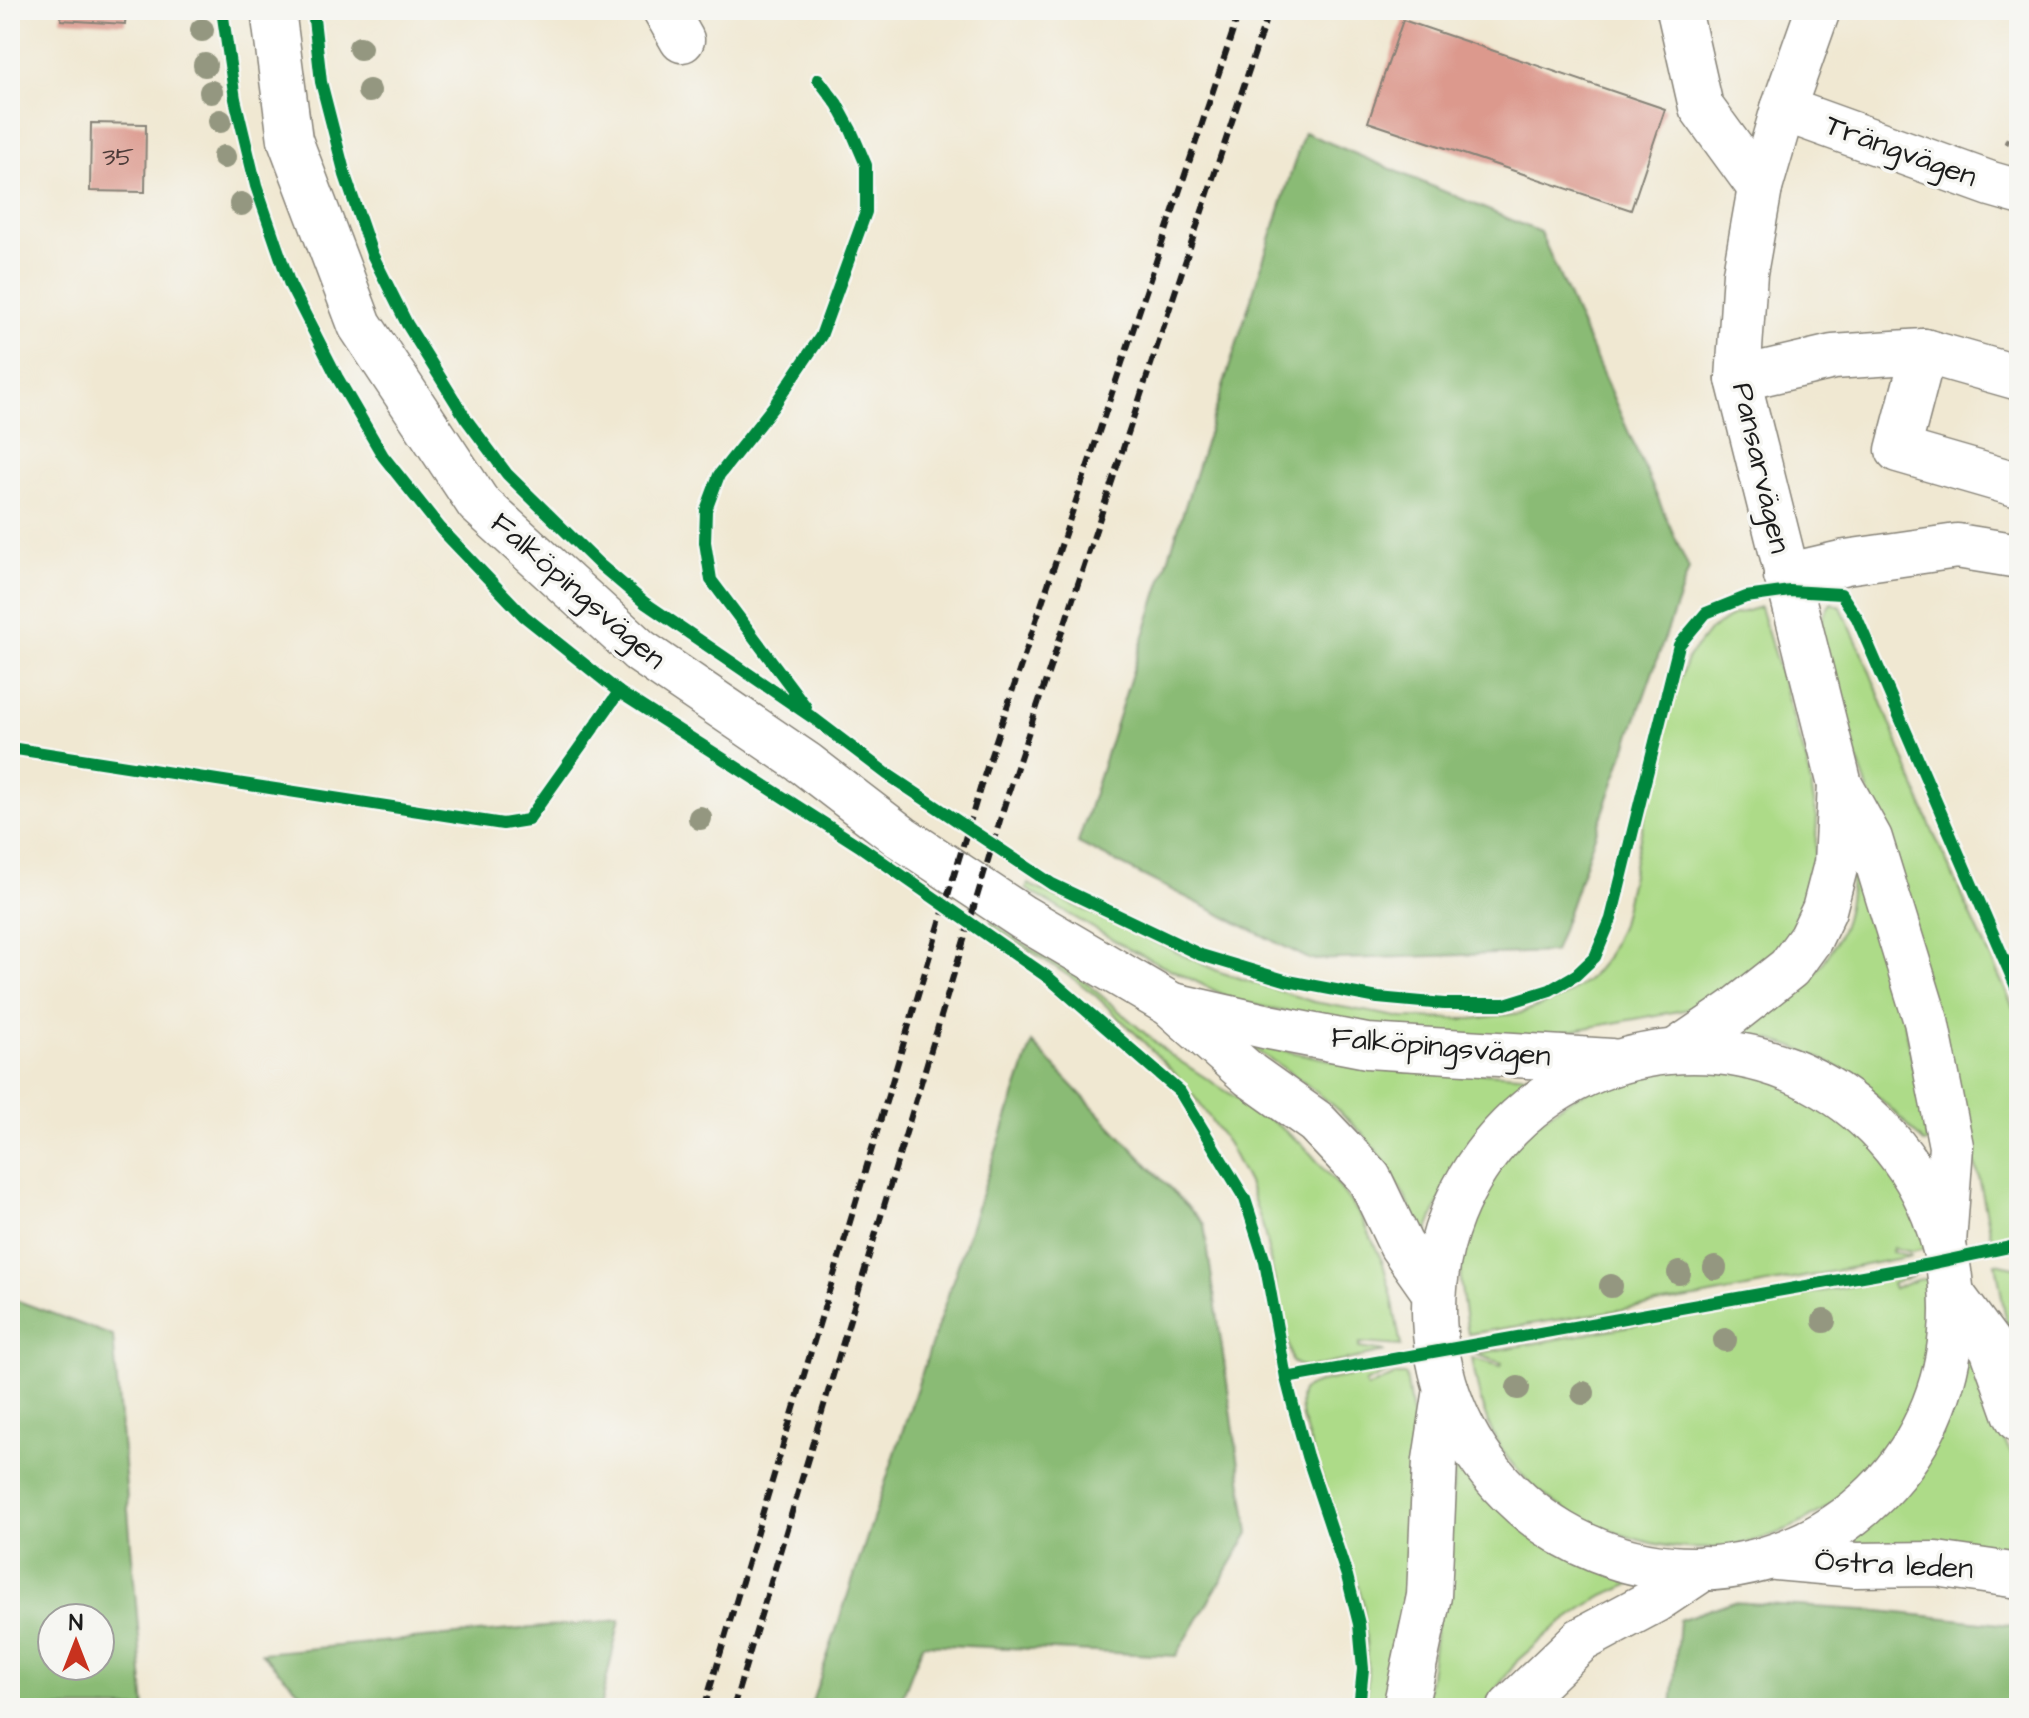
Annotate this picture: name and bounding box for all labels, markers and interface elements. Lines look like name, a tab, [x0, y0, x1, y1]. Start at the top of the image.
street label: Trängvägen	[1819, 104, 1983, 199]
house number: 35	[102, 139, 134, 175]
street label: Pansarvägen	[1720, 379, 1801, 558]
street label: Falköpingsvägen	[480, 503, 675, 680]
street label: Falköpingsvägen	[1329, 1016, 1553, 1079]
street label: Östra leden	[1814, 1540, 1974, 1590]
north arrow	[36, 1602, 116, 1682]
text: N	[69, 1608, 83, 1639]

